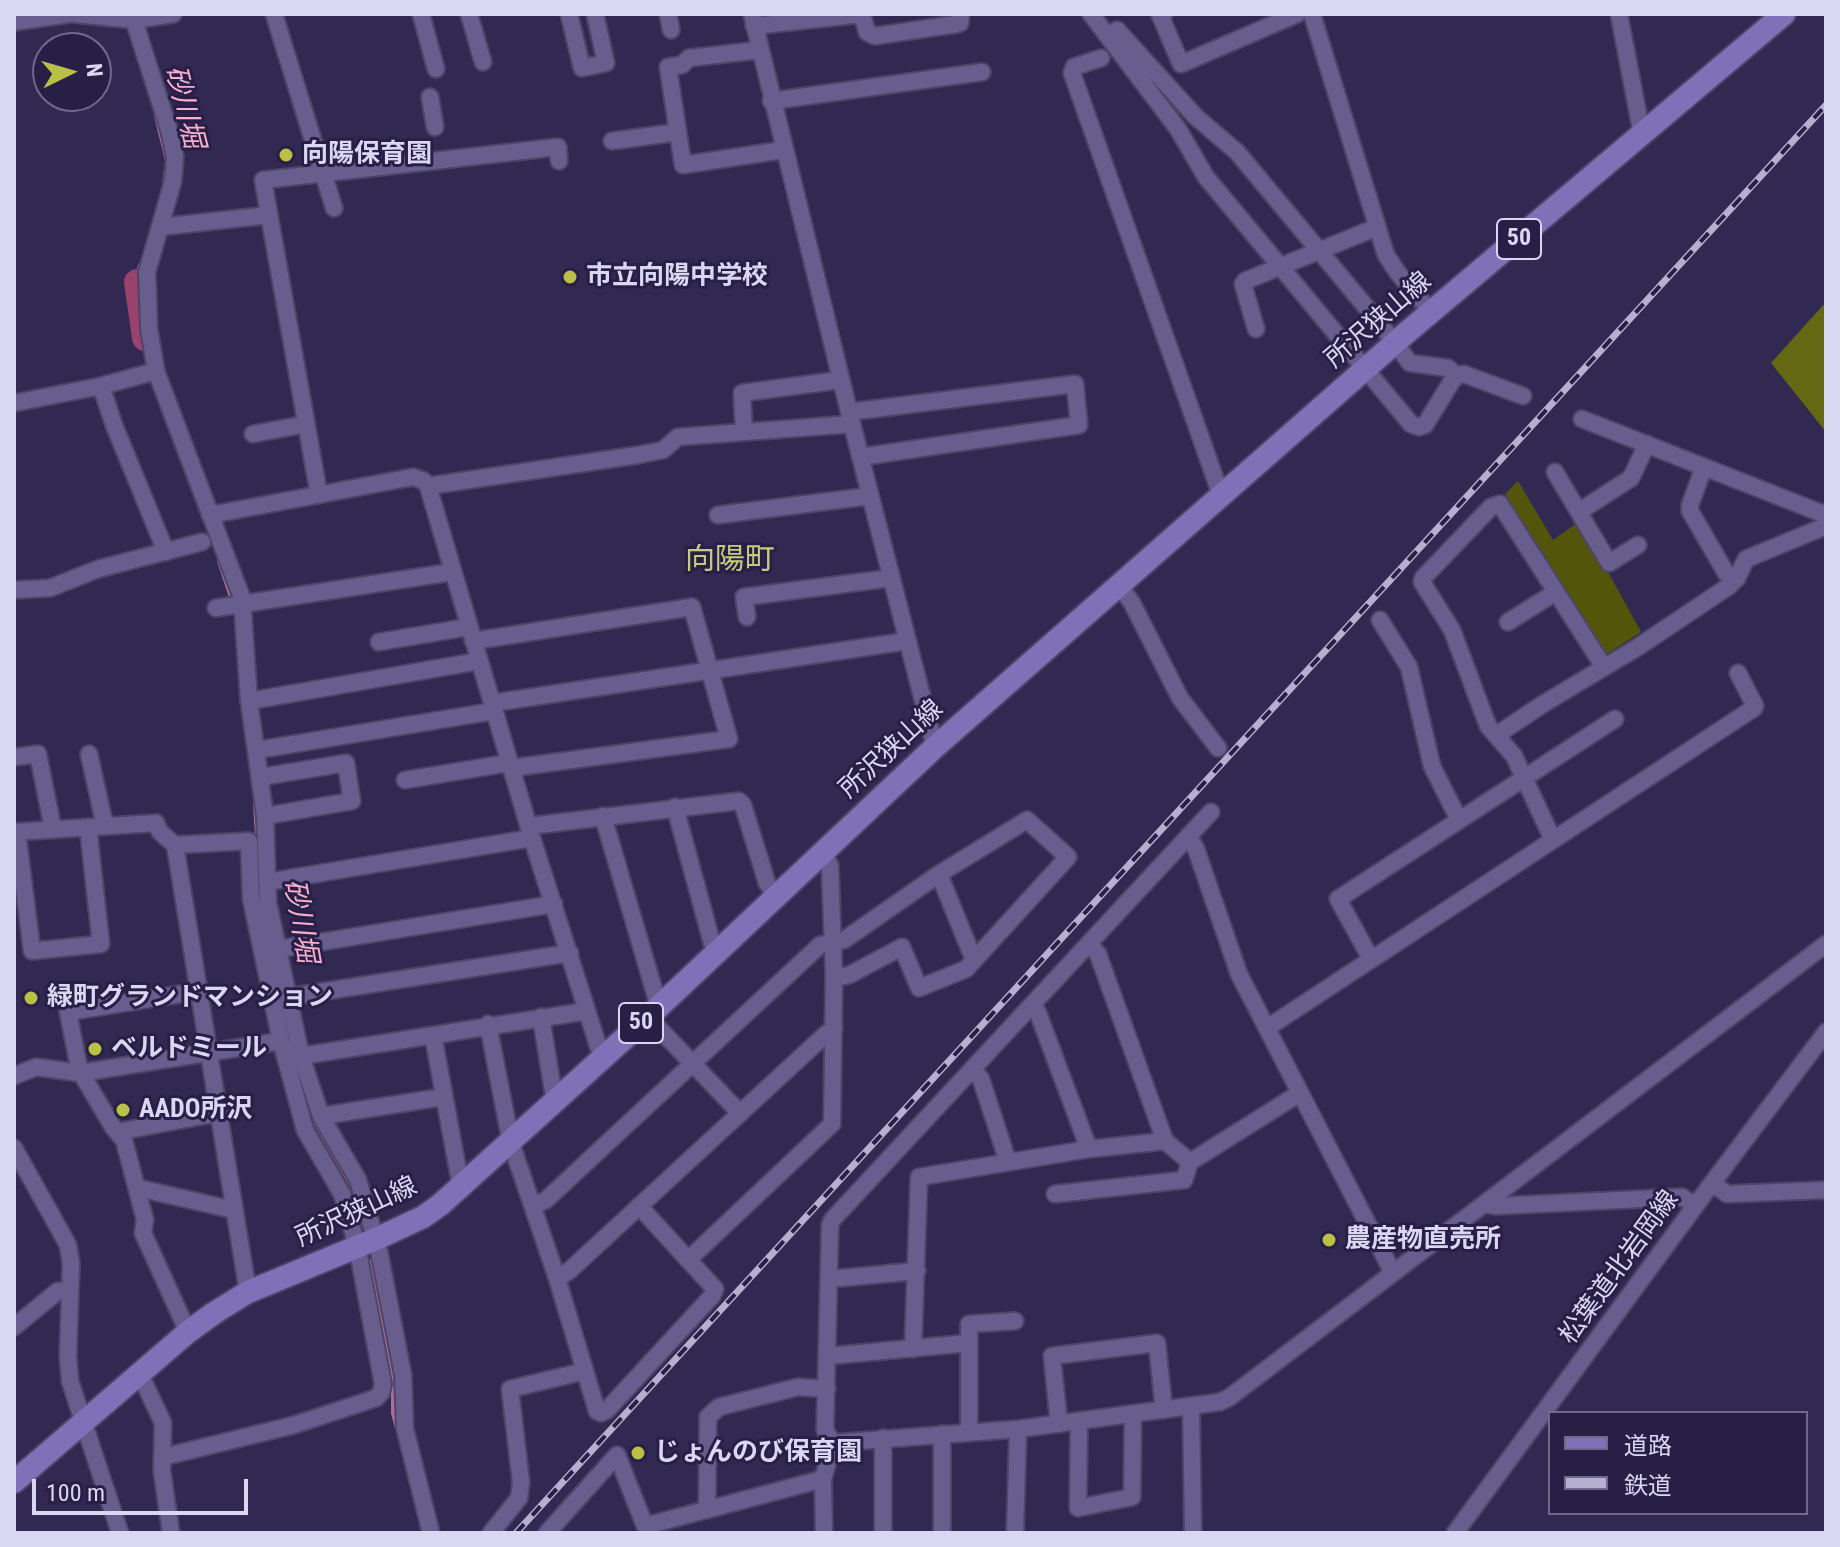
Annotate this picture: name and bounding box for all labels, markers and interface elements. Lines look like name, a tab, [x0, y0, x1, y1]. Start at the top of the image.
north arrow	[32, 32, 112, 112]
text: N	[81, 62, 107, 78]
water label: 砂川堀	[157, 62, 209, 152]
place label: 向陽保育園	[302, 139, 432, 171]
marker: 向陽保育園	[277, 146, 295, 164]
road number: 50	[1497, 219, 1541, 259]
place label: 市立向陽中学校	[586, 261, 768, 293]
street label: 所沢狭山線	[1320, 267, 1438, 375]
marker: 市立向陽中学校	[561, 268, 579, 286]
district label: 向陽町	[685, 543, 775, 579]
street label: 所沢狭山線	[834, 694, 950, 806]
water label: 砂川堀	[275, 877, 323, 965]
place label: 緑町グランドマンション	[47, 982, 333, 1014]
marker: 緑町グランドマンション	[22, 989, 40, 1007]
road number: 50	[619, 1003, 663, 1043]
place label: ベルドミール	[111, 1033, 267, 1065]
marker: ベルドミール	[86, 1040, 104, 1058]
place label: AADO所沢	[139, 1094, 252, 1126]
marker: AADO所沢	[114, 1101, 132, 1119]
street label: 所沢狭山線	[291, 1171, 423, 1255]
street label: 松葉道北岩岡線	[1554, 1185, 1686, 1351]
place label: 農産物直売所	[1345, 1224, 1501, 1256]
marker: 農産物直売所	[1320, 1231, 1338, 1249]
legend	[1548, 1411, 1808, 1515]
text: 道路	[1624, 1432, 1672, 1460]
place label: じょんのび保育園	[654, 1437, 862, 1469]
marker: じょんのび保育園	[629, 1444, 647, 1462]
scale bar	[36, 1463, 252, 1513]
text: 鉄道	[1624, 1472, 1672, 1500]
text: 100 m	[46, 1479, 105, 1507]

